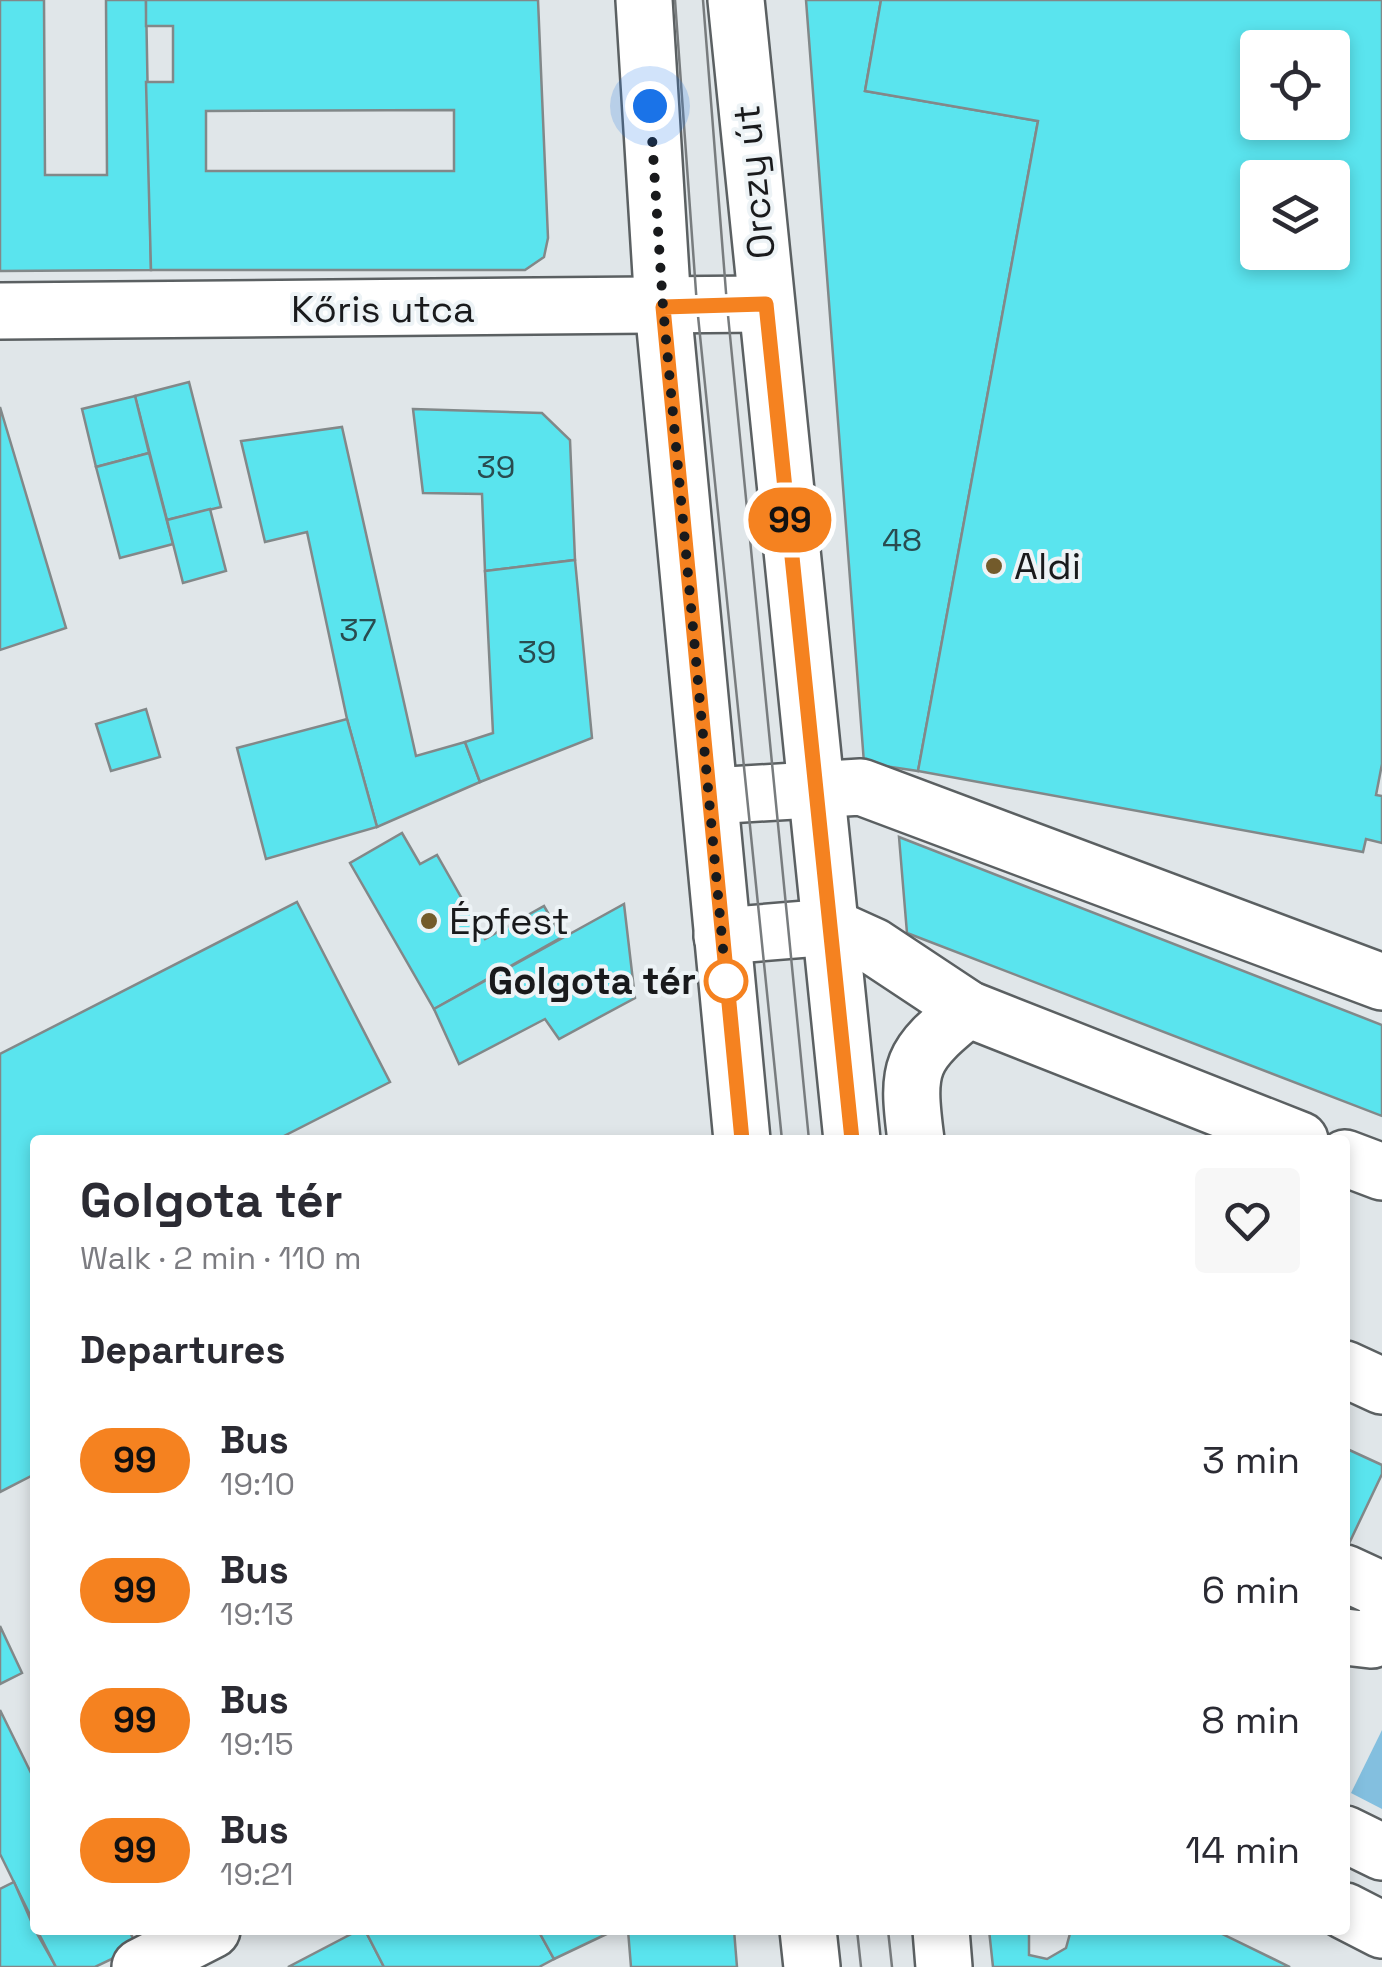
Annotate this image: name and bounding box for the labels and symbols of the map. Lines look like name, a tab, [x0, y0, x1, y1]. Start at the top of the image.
your location	[625, 81, 675, 131]
street label: Orczy út	[722, 103, 786, 261]
street label: Kőris utca	[291, 285, 475, 333]
house number: 39	[477, 447, 515, 487]
line badge: 99	[745, 488, 835, 552]
house number: 48	[882, 520, 922, 560]
place label: Aldi	[1014, 542, 1081, 590]
marker: Aldi	[983, 555, 1005, 577]
house number: 37	[339, 610, 377, 650]
house number: 39	[518, 632, 556, 672]
place label: Épfest	[449, 897, 570, 945]
marker: Épfest	[418, 910, 440, 932]
place label: Golgota tér	[488, 957, 696, 1005]
marker: Golgota tér	[705, 960, 747, 1002]

